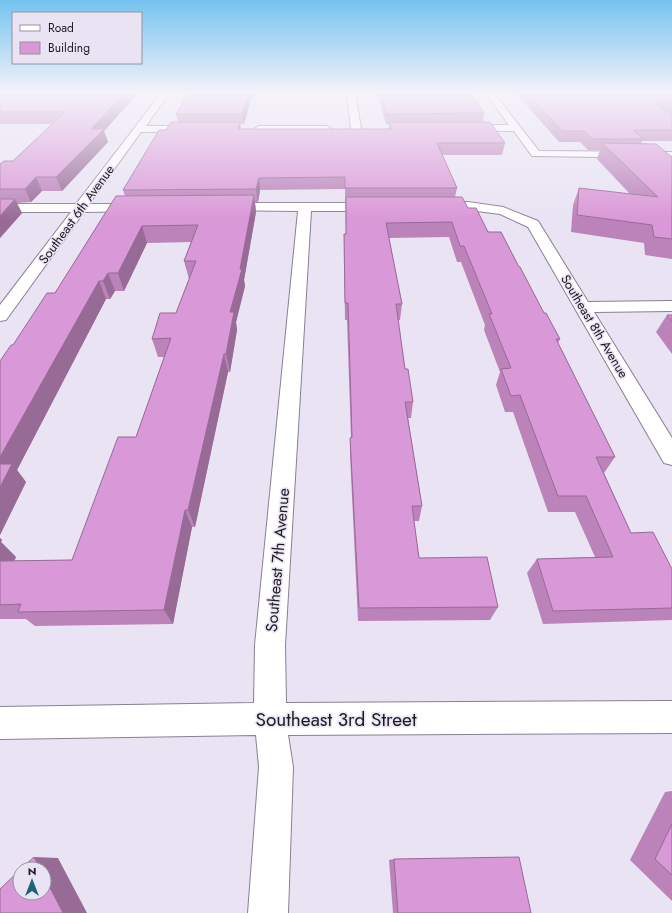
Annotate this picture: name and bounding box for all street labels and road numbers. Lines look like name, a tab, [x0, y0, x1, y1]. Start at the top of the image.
street label: Southeast 6th Avenue	[34, 161, 119, 268]
street label: Southeast 8th Avenue	[556, 271, 633, 382]
street label: Southeast 7th Avenue	[260, 487, 295, 633]
street label: Southeast 3rd Street	[256, 706, 417, 733]

